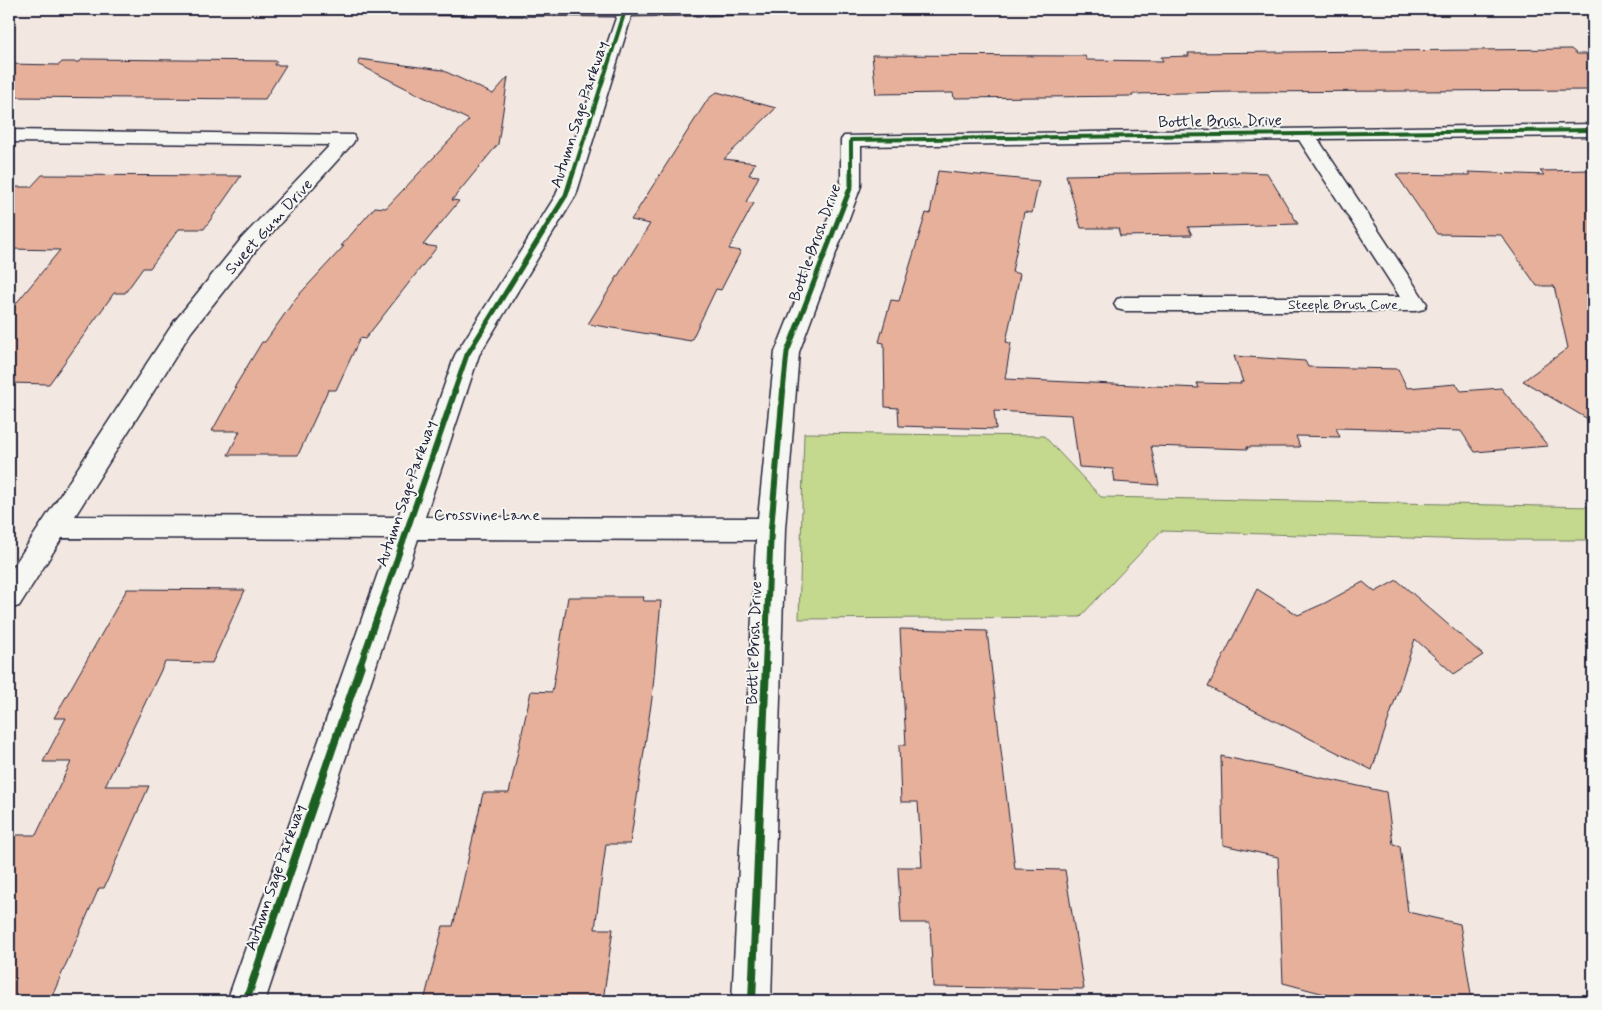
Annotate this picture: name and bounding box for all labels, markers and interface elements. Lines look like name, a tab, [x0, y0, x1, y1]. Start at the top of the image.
street label: Autumn Sage Parkway	[546, 38, 613, 191]
street label: Bottle Brush Drive	[1158, 110, 1282, 133]
street label: Sweet Gum Drive	[221, 175, 318, 279]
street label: Bottle Brush Drive	[784, 181, 846, 304]
street label: Steeple Brush Cove	[1288, 296, 1398, 314]
street label: Autumn Sage Parkway	[372, 418, 441, 569]
street label: Crossvine Lane	[434, 505, 540, 526]
street label: Bottle Brush Drive	[742, 581, 767, 705]
street label: Autumn Sage Parkway	[241, 802, 310, 953]

